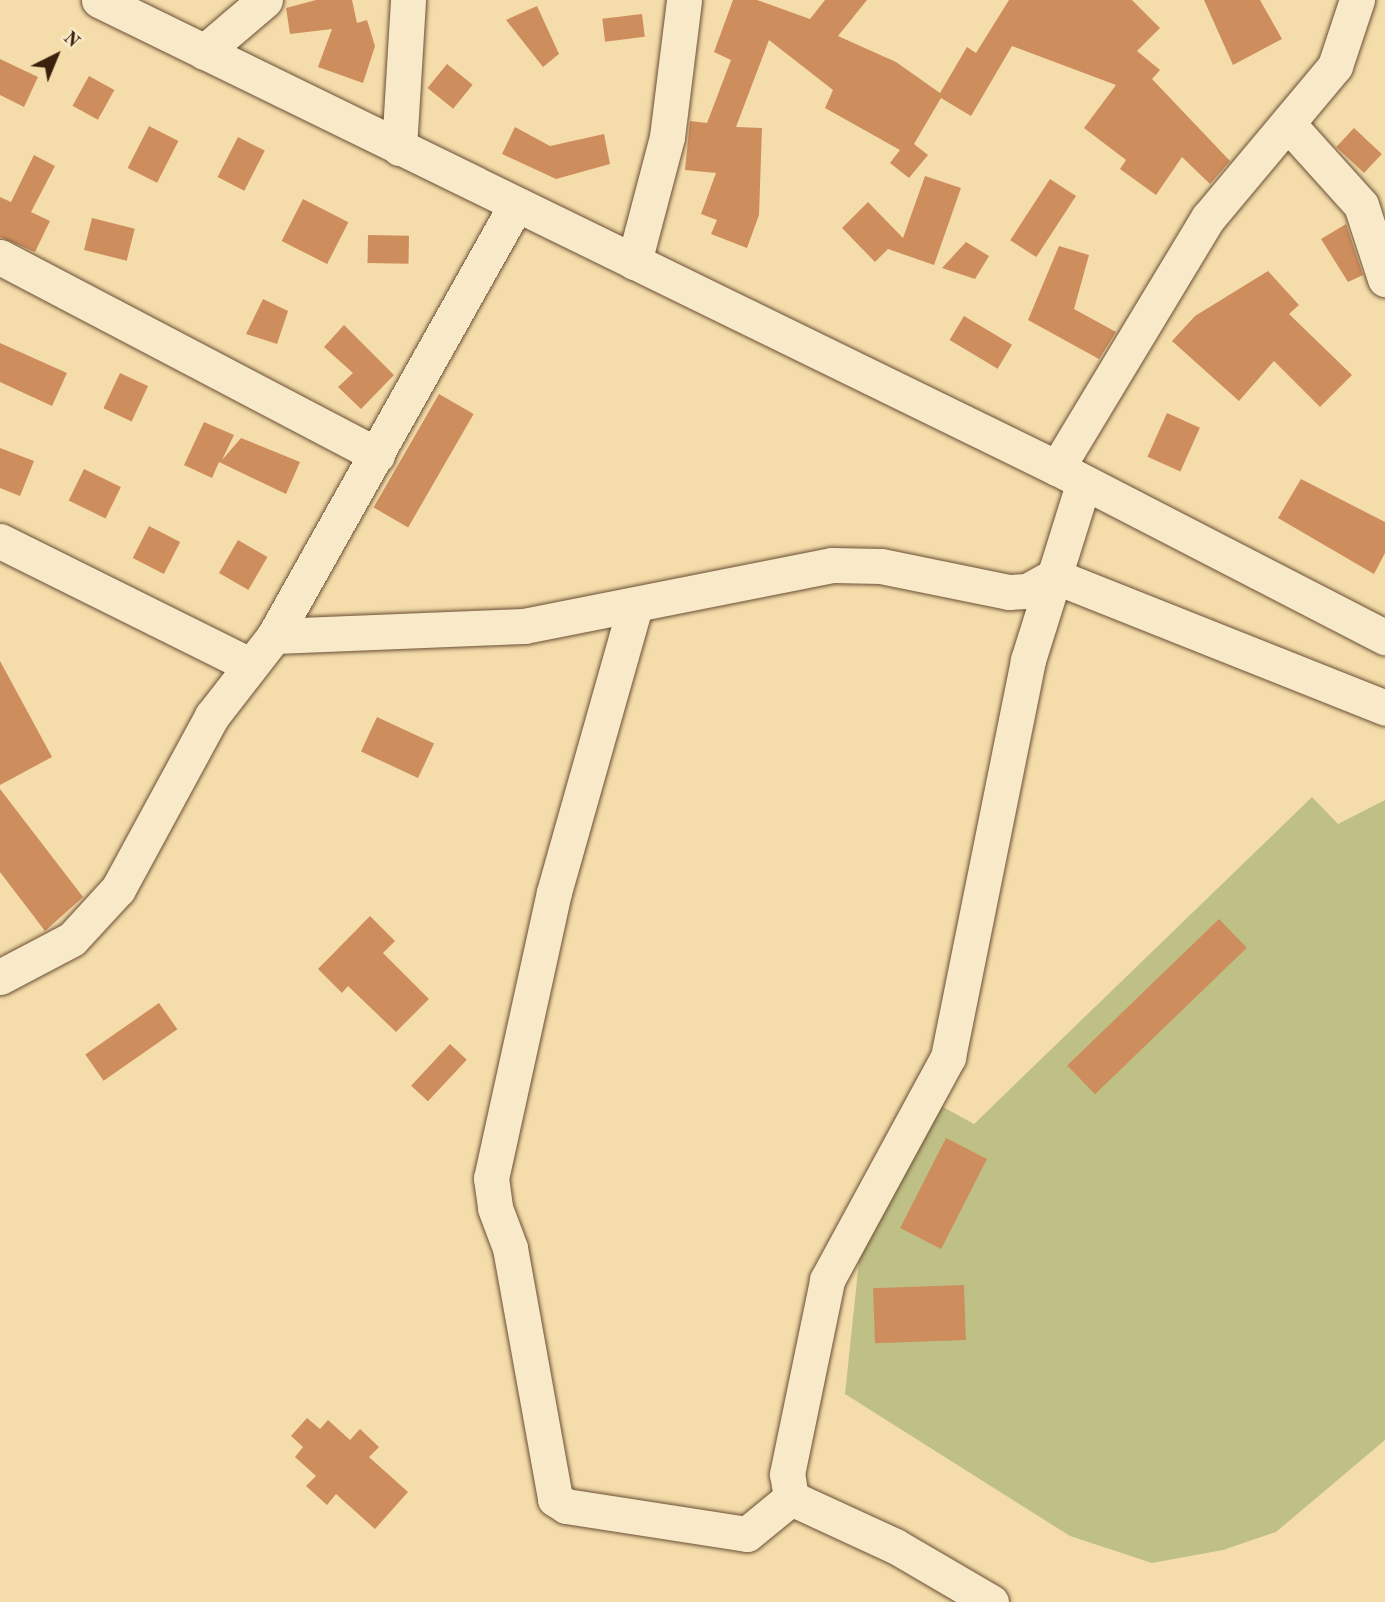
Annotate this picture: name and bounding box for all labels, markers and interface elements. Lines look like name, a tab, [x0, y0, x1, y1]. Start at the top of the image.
north arrow	[21, 21, 91, 91]
text: N	[59, 28, 82, 52]

